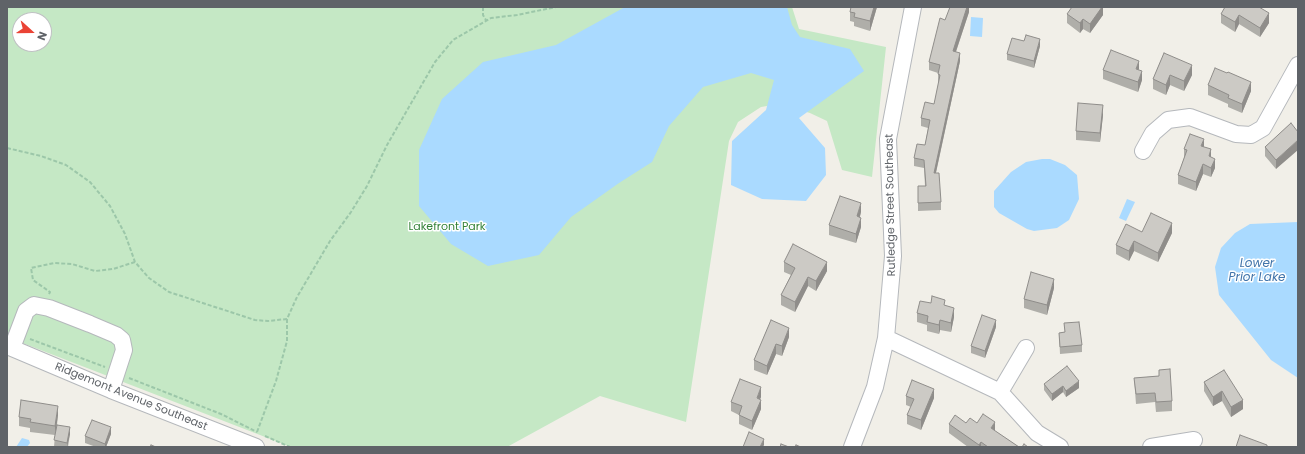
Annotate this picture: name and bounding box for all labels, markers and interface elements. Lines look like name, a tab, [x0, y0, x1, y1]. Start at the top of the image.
north arrow	[12, 12, 52, 52]
text: N	[33, 29, 51, 43]
street label: Rutledge Street Southeast	[883, 134, 899, 276]
park label: Lakefront Park	[409, 220, 485, 234]
water label: Lower Prior Lake	[1228, 257, 1286, 285]
street label: Ridgemont Avenue Southeast	[53, 360, 209, 434]

